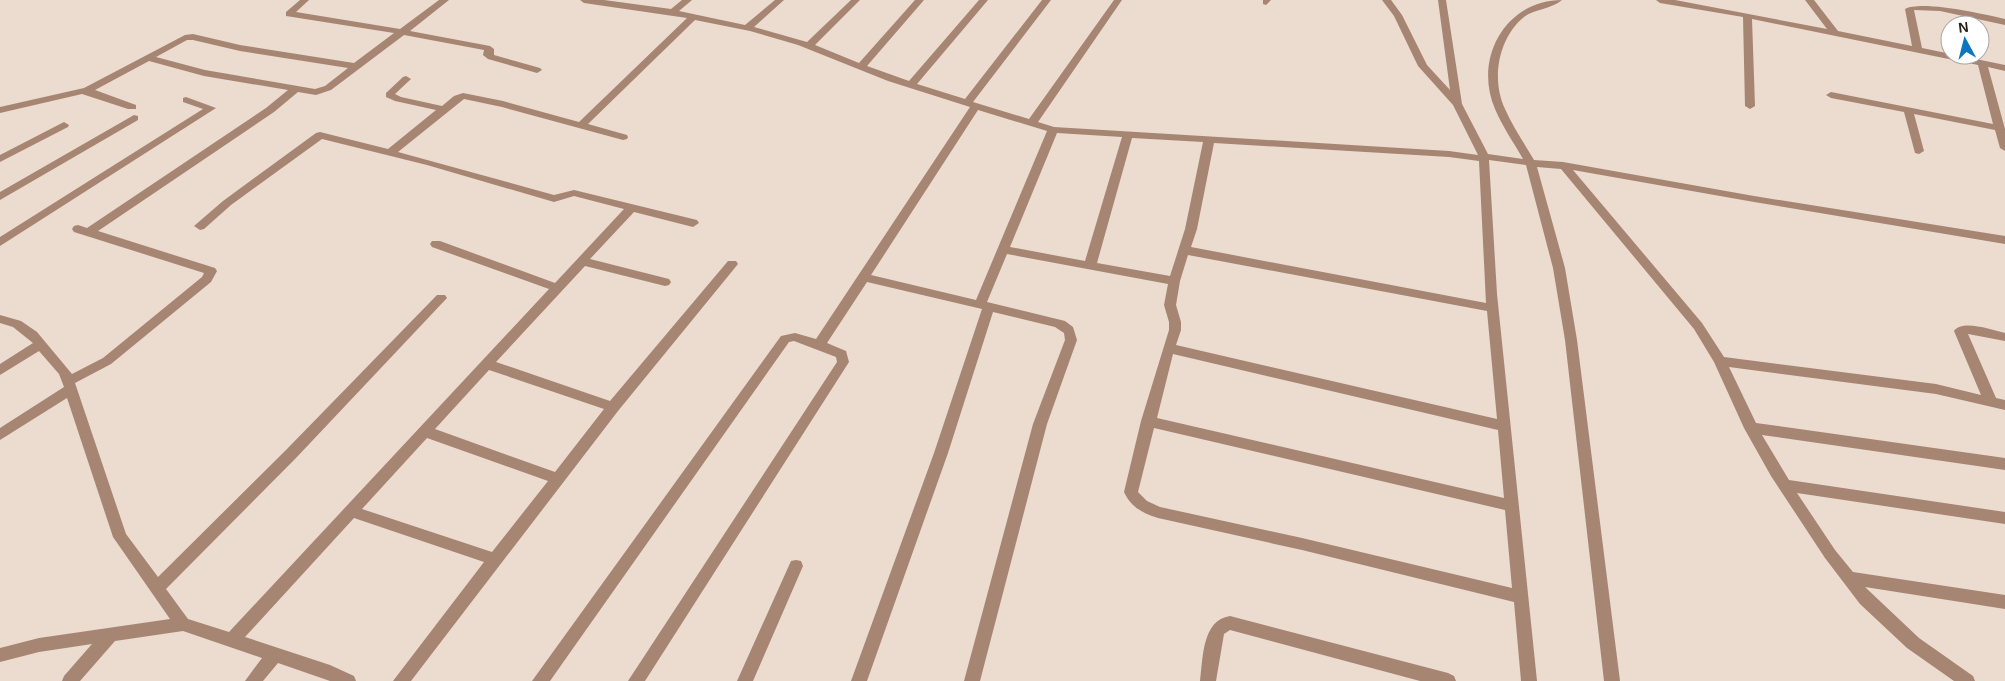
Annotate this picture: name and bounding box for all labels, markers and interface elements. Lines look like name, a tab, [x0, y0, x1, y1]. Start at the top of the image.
north arrow	[1940, 15, 1990, 65]
text: N	[1957, 19, 1969, 36]

